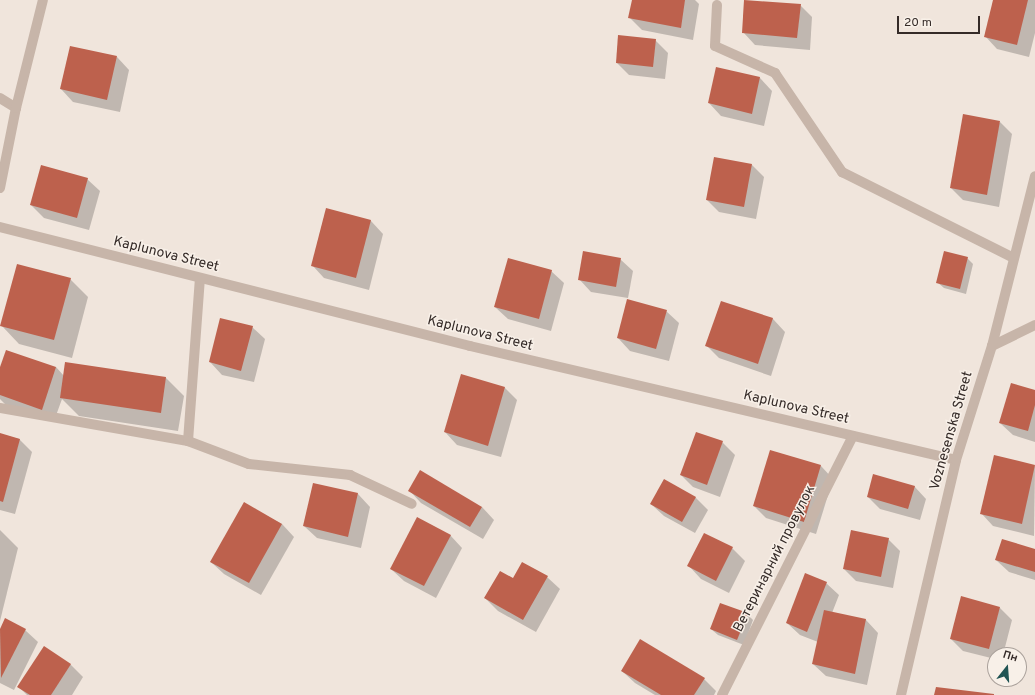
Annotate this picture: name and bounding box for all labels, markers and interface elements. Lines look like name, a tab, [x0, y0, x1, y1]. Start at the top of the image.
scale bar	[899, 8, 982, 34]
text: 20 m	[904, 15, 932, 31]
street label: Kaplunova Street	[112, 234, 220, 276]
street label: Kaplunova Street	[426, 313, 534, 355]
street label: Voznesenska Street	[927, 370, 977, 492]
street label: Kaplunova Street	[741, 388, 851, 428]
street label: Ветеринарний провулок	[731, 483, 819, 635]
north arrow	[987, 647, 1027, 687]
text: Пн	[1001, 648, 1019, 665]

